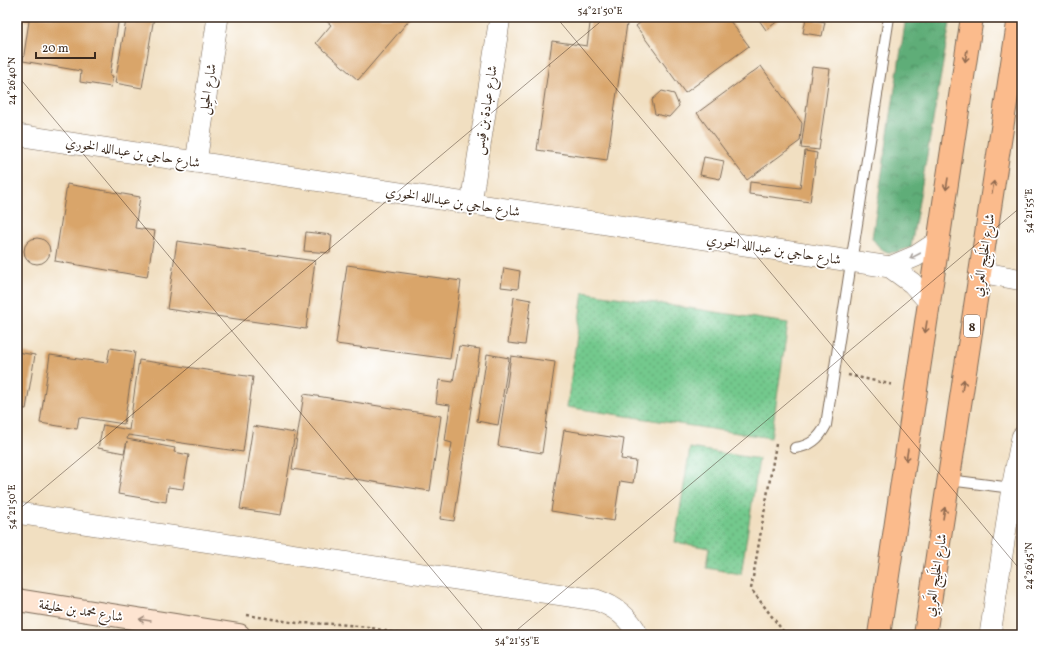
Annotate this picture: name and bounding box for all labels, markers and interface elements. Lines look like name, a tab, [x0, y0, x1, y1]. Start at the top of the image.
text: 54°21'50"E	[577, 4, 623, 18]
scale bar	[36, 34, 95, 60]
text: 20 m	[42, 41, 69, 57]
one-way arrow	[962, 49, 970, 62]
text: 24°26'40"N	[5, 56, 19, 105]
street label: شارع الحِيل	[195, 62, 223, 116]
street label: شارع عبادة بن قيس	[470, 64, 504, 157]
street label: شارع حاجي بن عبدالله الخوري	[64, 133, 201, 174]
one-way arrow	[943, 177, 951, 190]
one-way arrow	[990, 181, 998, 194]
street label: شارع حاجي بن عبدالله الخوري	[384, 182, 521, 223]
text: 54°21'55"E	[1022, 189, 1036, 233]
street label: شارع الخَلِيج العَربِي	[967, 212, 1002, 298]
street label: شارع حاجي بن عبدالله الخوري	[705, 230, 842, 271]
one-way arrow	[910, 253, 922, 260]
road number: 8	[964, 315, 980, 337]
one-way arrow	[922, 320, 930, 333]
one-way arrow	[959, 379, 967, 392]
one-way arrow	[903, 448, 911, 461]
text: 54°21'50"E	[5, 484, 19, 530]
one-way arrow	[940, 507, 948, 520]
street label: شارع الخَلِيج العَربِي	[919, 532, 954, 618]
text: 24°26'45"N	[1022, 542, 1036, 590]
street label: شارع محمد بن خليفة	[37, 595, 124, 629]
one-way arrow	[139, 616, 152, 624]
text: 54°21'55"E	[495, 634, 539, 648]

